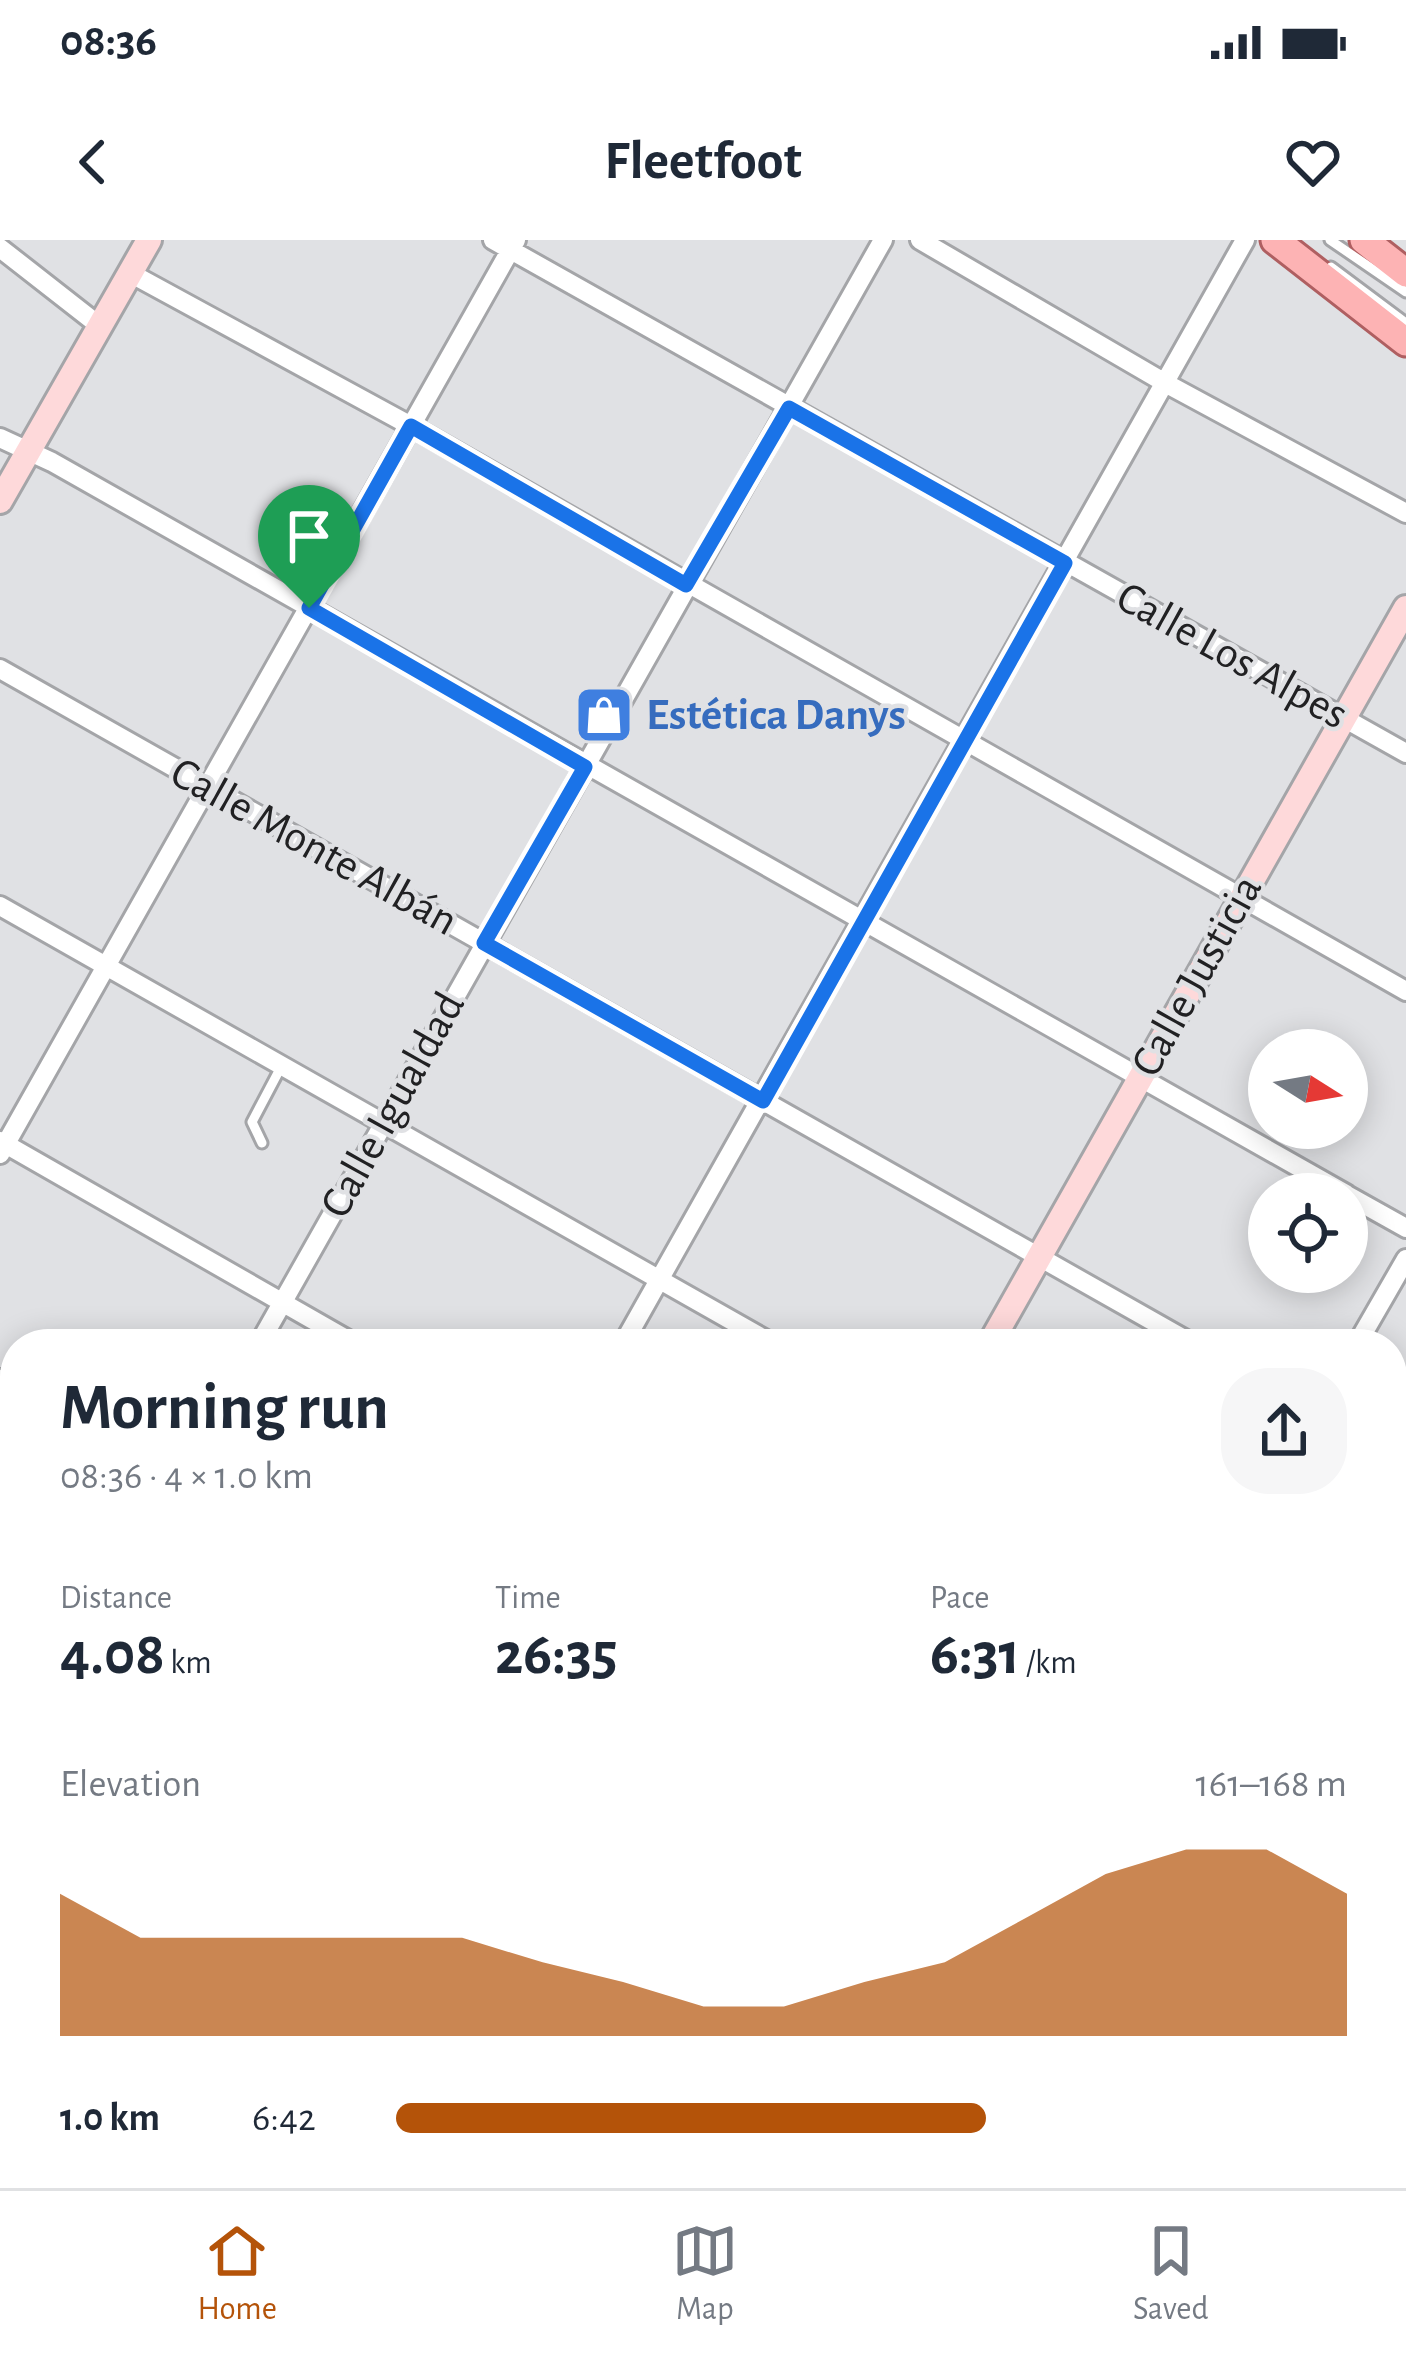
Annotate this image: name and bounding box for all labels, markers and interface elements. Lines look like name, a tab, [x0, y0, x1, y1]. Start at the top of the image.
text: 08:36	[60, 19, 157, 64]
icon: back	[60, 129, 126, 195]
icon: heart	[1280, 129, 1346, 195]
text: Fleetfoot	[604, 135, 802, 189]
pin	[258, 485, 360, 608]
icon: arrive	[276, 503, 342, 569]
street label: Calle Los Alpes	[1109, 574, 1355, 738]
shop icon: Estética Danys	[573, 684, 635, 746]
place label: Estética Danys	[646, 693, 906, 738]
street label: Calle Monte Albán	[163, 750, 465, 944]
street label: Calle Justicia	[1124, 868, 1270, 1084]
street label: Calle Igualdad	[313, 985, 473, 1225]
north arrow	[1248, 1029, 1368, 1149]
map controls	[1248, 1029, 1368, 1293]
button: locate	[1248, 1173, 1368, 1293]
button: share	[1221, 1368, 1347, 1494]
text: Morning run	[60, 1375, 389, 1441]
text: 08:36 · 4 × 1.0 km	[60, 1457, 313, 1496]
text: Distance	[60, 1582, 172, 1615]
text: Time	[495, 1582, 561, 1615]
text: Pace	[930, 1582, 989, 1615]
text: 4.08	[60, 1625, 165, 1685]
text: 26:35	[495, 1625, 618, 1685]
text: 6:31	[930, 1625, 1020, 1685]
text: km	[165, 1647, 212, 1680]
text: /km	[1020, 1647, 1077, 1680]
text: Elevation	[60, 1765, 201, 1804]
text: 161–168 m	[1195, 1765, 1347, 1804]
text: 1.0 km	[60, 2099, 160, 2138]
text: 6:42	[252, 2099, 316, 2138]
tab: Home	[198, 2218, 277, 2330]
tab: Map	[672, 2218, 738, 2330]
tab: Saved	[1133, 2218, 1208, 2330]

